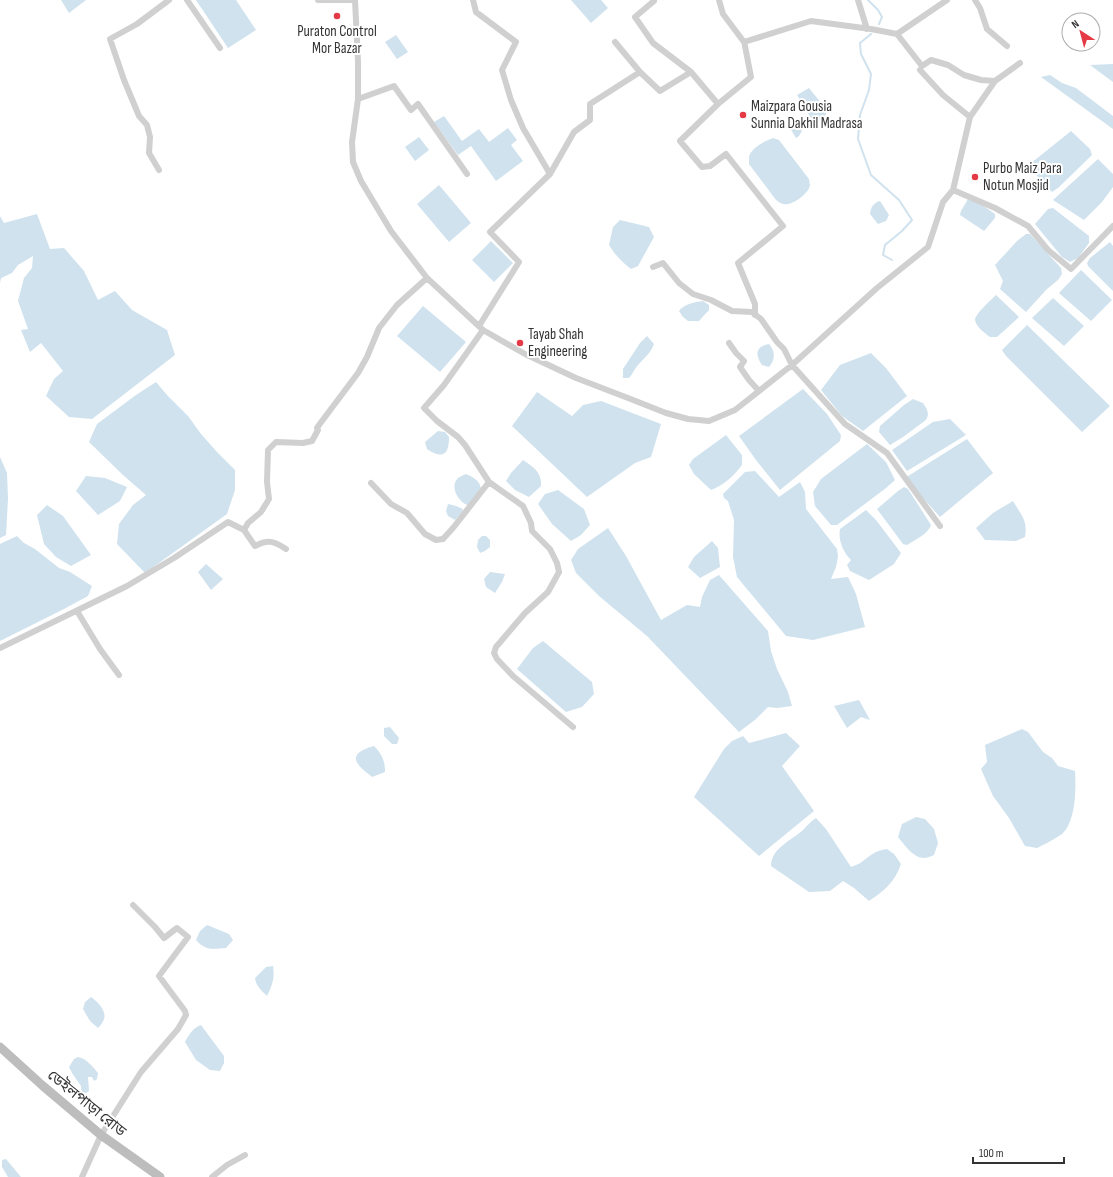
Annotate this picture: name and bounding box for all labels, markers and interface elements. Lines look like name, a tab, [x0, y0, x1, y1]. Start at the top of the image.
marker: Puraton Control Mor Bazar	[332, 11, 342, 21]
north arrow	[1061, 12, 1101, 52]
text: N	[1069, 17, 1082, 31]
place label: Puraton Control Mor Bazar	[297, 22, 377, 58]
place label: Maizpara Gousia Sunnia Dakhil Madrasa	[751, 97, 863, 133]
marker: Maizpara Gousia Sunnia Dakhil Madrasa	[738, 110, 748, 120]
place label: Purbo Maiz Para Notun Mosjid	[983, 159, 1062, 195]
marker: Purbo Maiz Para Notun Mosjid	[970, 172, 980, 182]
place label: Tayab Shah Engineering	[528, 325, 587, 361]
marker: Tayab Shah Engineering	[515, 338, 525, 348]
street label: ডেইলপাড়া রোড	[43, 1066, 130, 1141]
scale bar	[973, 1139, 1064, 1165]
text: 100 m	[979, 1146, 1004, 1161]

